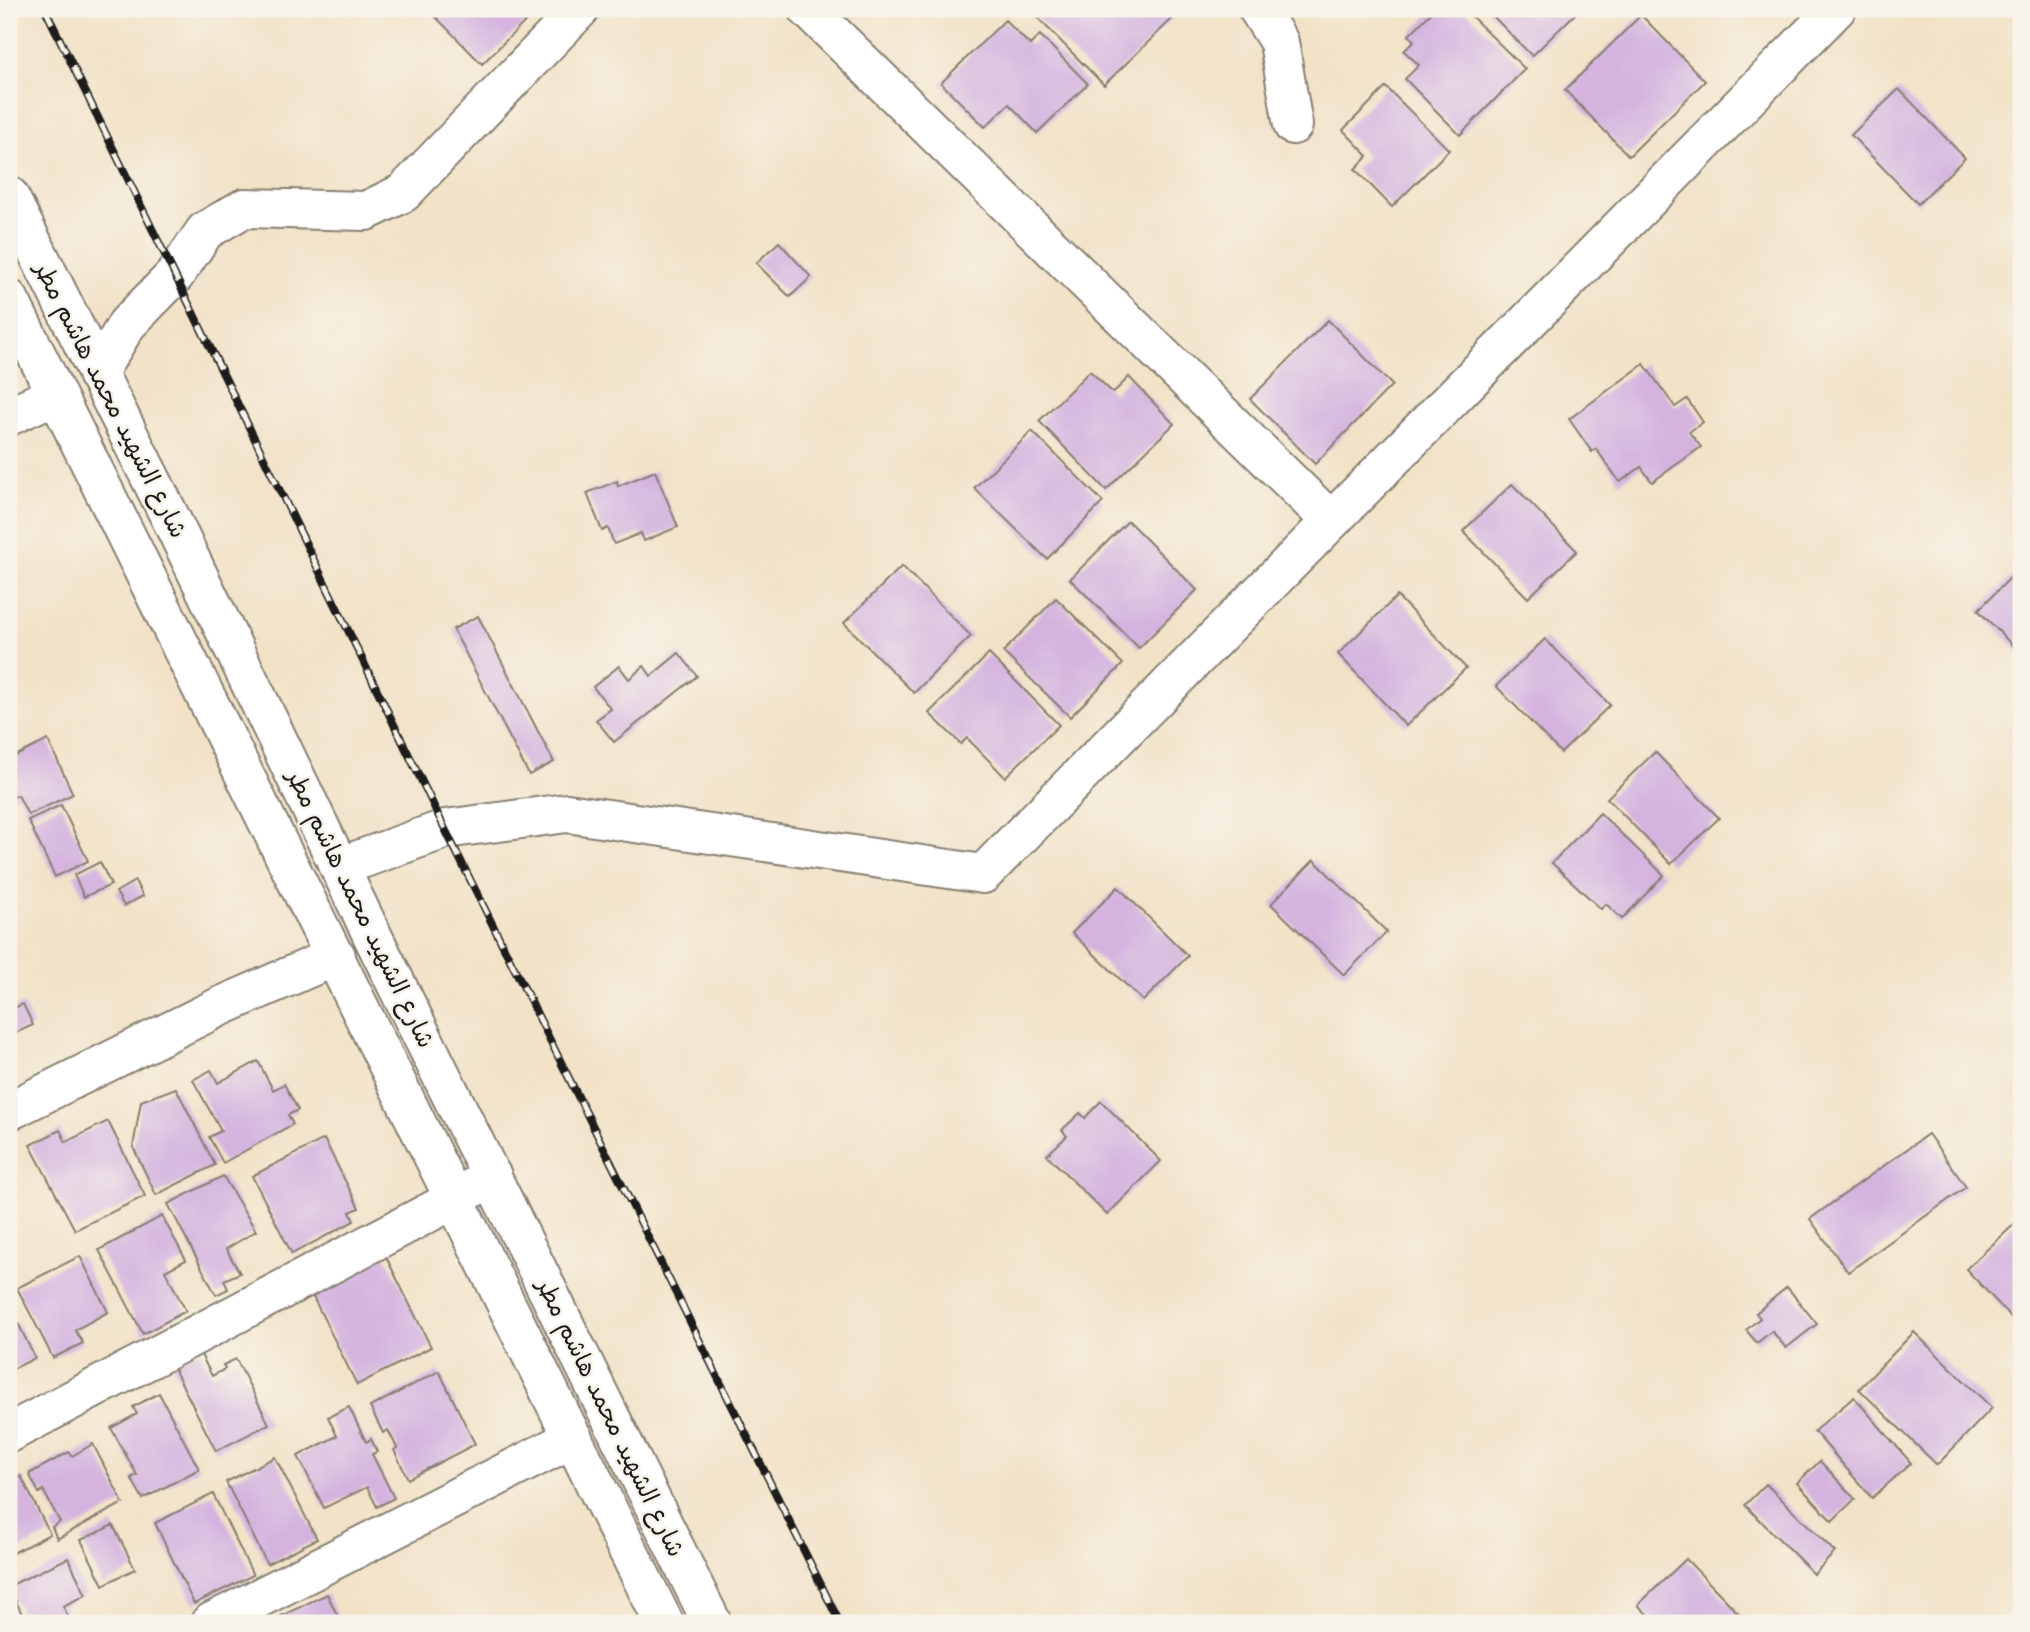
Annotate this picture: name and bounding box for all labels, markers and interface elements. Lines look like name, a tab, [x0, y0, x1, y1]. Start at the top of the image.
street label: شارع الشهيد محمد هاشم مطر	[25, 256, 193, 544]
street label: شارع الشهيد محمد هاشم مطر	[277, 764, 441, 1054]
street label: شارع الشهيد محمد هاشم مطر	[527, 1273, 691, 1563]

